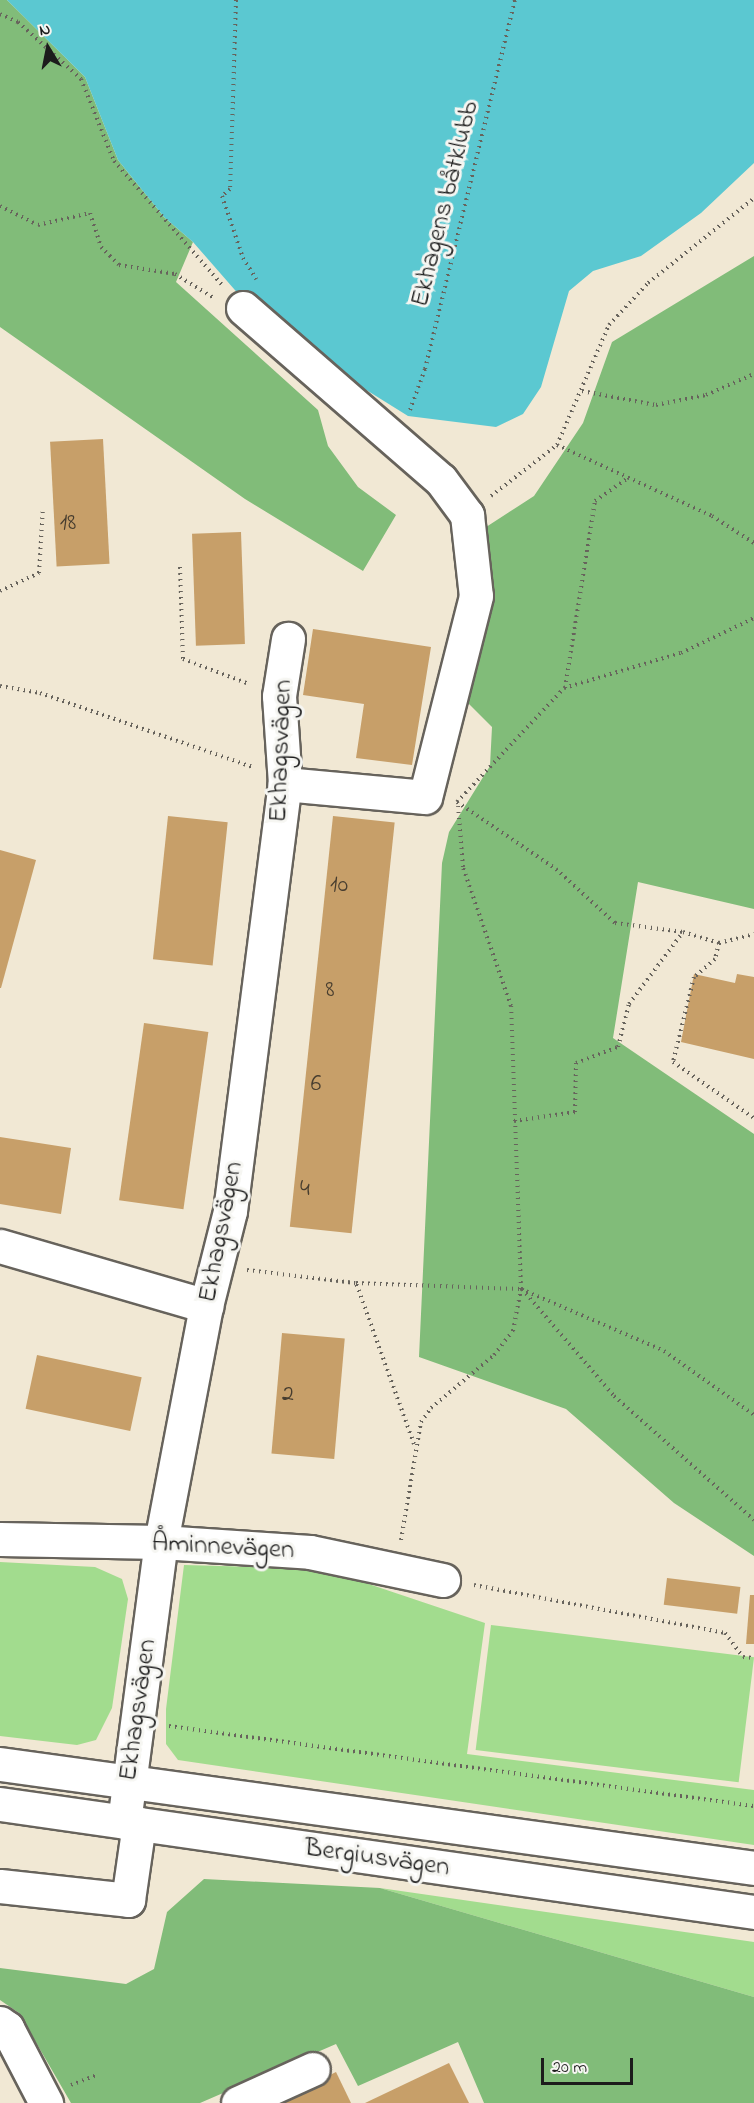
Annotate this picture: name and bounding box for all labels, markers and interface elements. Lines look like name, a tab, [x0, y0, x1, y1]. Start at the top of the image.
north arrow	[18, 18, 78, 78]
text: N	[37, 18, 52, 43]
street label: Ekhagens båtklubb	[404, 98, 486, 310]
house number: 18	[60, 510, 76, 538]
street label: Ekhagsvägen	[262, 679, 300, 823]
house number: 10	[330, 872, 348, 900]
house number: 8	[326, 977, 334, 1005]
house number: 6	[311, 1071, 321, 1099]
street label: Ekhagsvägen	[191, 1159, 251, 1305]
house number: 4	[300, 1176, 310, 1204]
house number: 2	[282, 1381, 294, 1409]
street label: Åminnevägen	[151, 1527, 295, 1567]
street label: Ekhagsvägen	[112, 1637, 164, 1783]
street label: Bergiusvägen	[302, 1832, 452, 1884]
scale bar	[544, 2046, 636, 2084]
text: 20 m	[552, 2055, 587, 2081]

